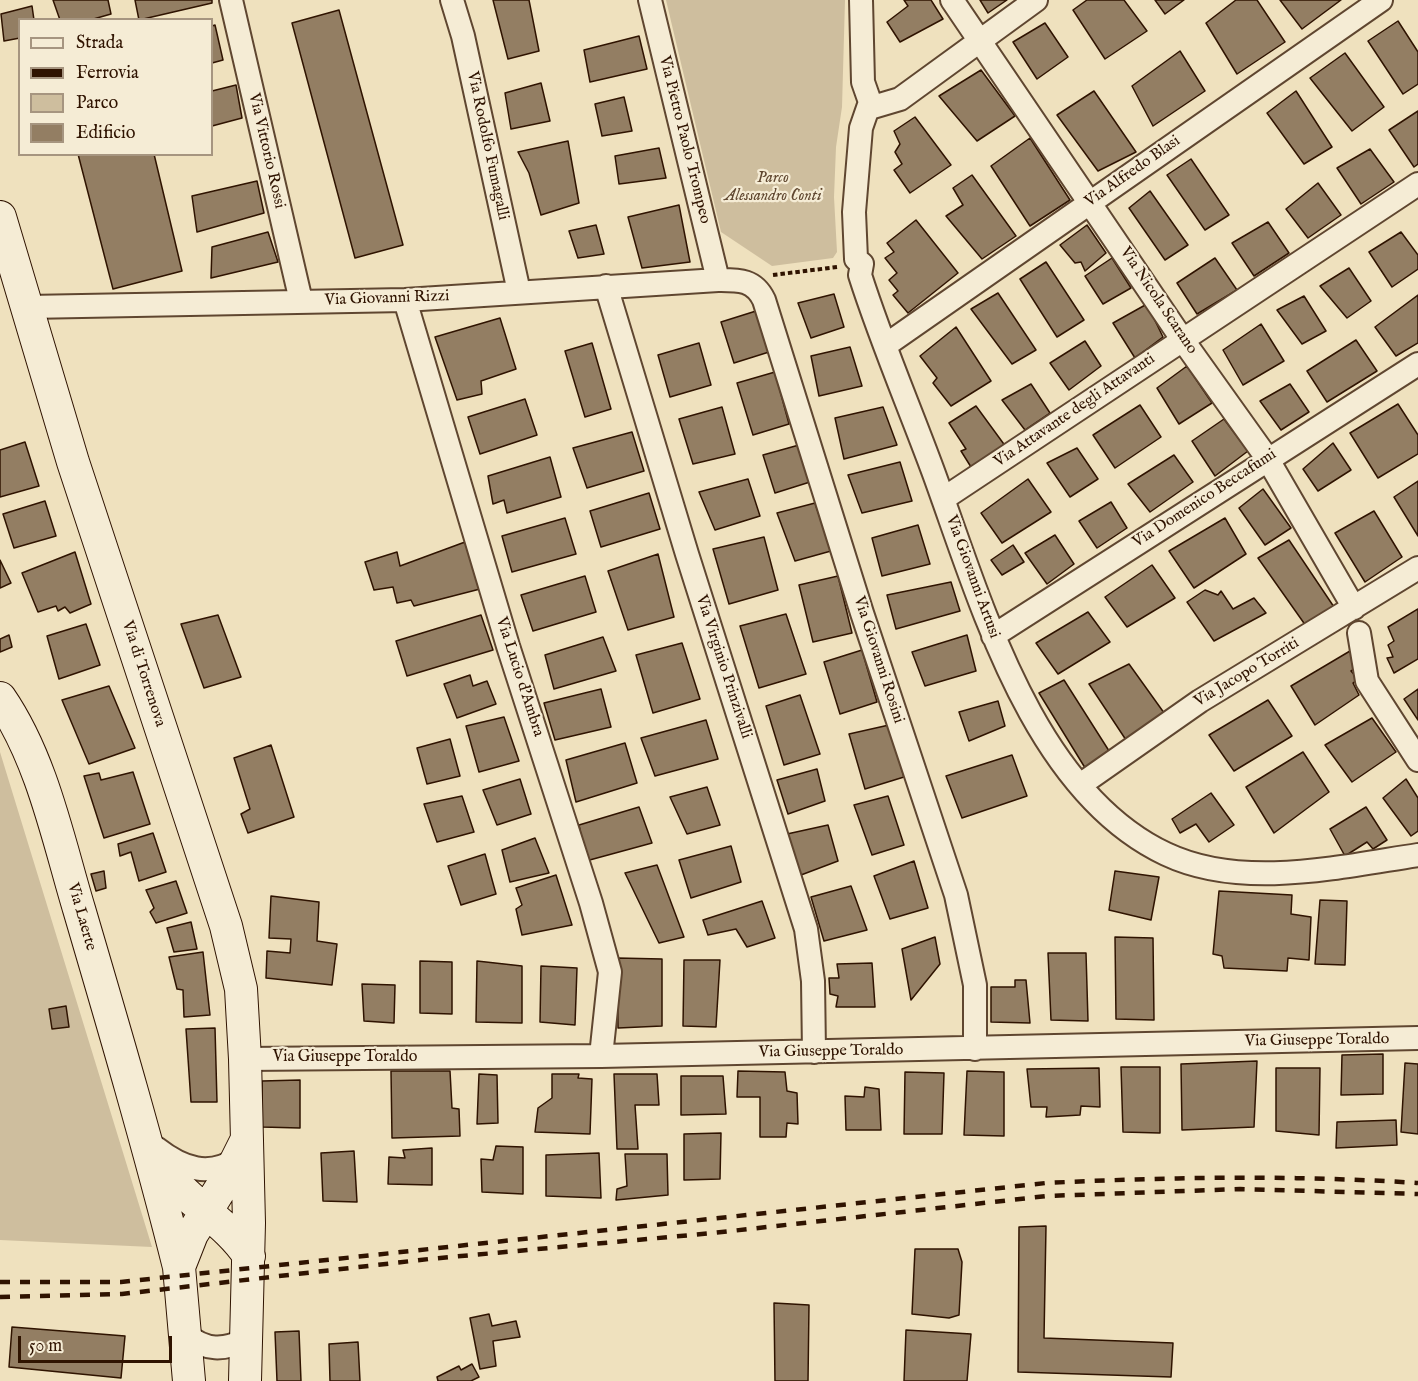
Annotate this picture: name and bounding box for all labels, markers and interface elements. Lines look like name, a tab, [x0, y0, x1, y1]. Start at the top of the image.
legend	[18, 18, 213, 156]
text: Strada	[76, 32, 123, 55]
street label: Via Pietro Paolo Trompeo	[654, 54, 714, 226]
text: Ferrovia	[76, 62, 139, 85]
street label: Via Rodolfo Fumagalli	[462, 70, 512, 222]
street label: Via Vittorio Rossi	[243, 91, 289, 211]
text: Parco	[76, 92, 118, 115]
text: Edificio	[76, 122, 136, 145]
street label: Via Alfredo Blasi	[1082, 132, 1184, 212]
park label: Parco Alessandro Conti	[724, 169, 822, 207]
street label: Via Nicola Scarano	[1115, 244, 1201, 358]
street label: Via Giovanni Rizzi	[324, 287, 450, 311]
street label: Via Attavante degli Attavanti	[991, 350, 1159, 472]
street label: Via Domenico Beccafumi	[1130, 445, 1280, 553]
street label: Via Giovanni Artusi	[941, 513, 1003, 641]
street label: Via Virginio Prinzivalli	[691, 593, 755, 741]
street label: Via Giovanni Rosini	[848, 594, 908, 726]
street label: Via Lucio d'Ambra	[491, 615, 547, 739]
street label: Via di Torrenova	[117, 619, 169, 729]
street label: Via Jacopo Torriti	[1191, 634, 1303, 712]
street label: Via Laerte	[62, 881, 100, 953]
street label: Via Giuseppe Toraldo	[1245, 1030, 1389, 1052]
street label: Via Giuseppe Toraldo	[759, 1041, 903, 1063]
street label: Via Giuseppe Toraldo	[273, 1048, 417, 1068]
scale bar	[21, 1324, 176, 1362]
text: 50 m	[29, 1335, 62, 1358]

